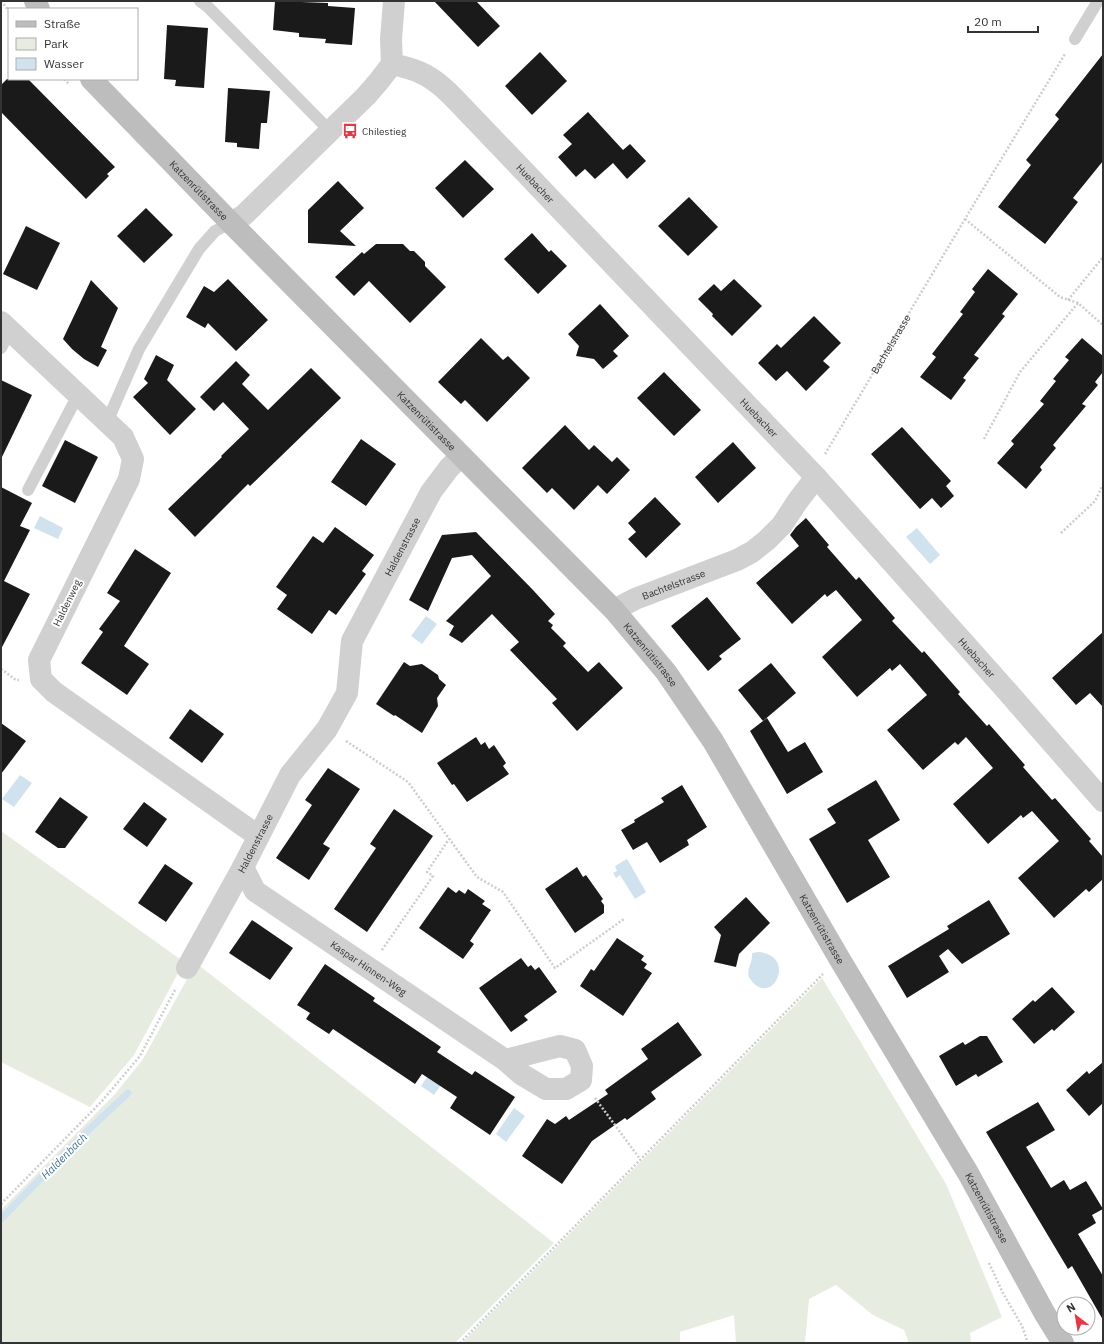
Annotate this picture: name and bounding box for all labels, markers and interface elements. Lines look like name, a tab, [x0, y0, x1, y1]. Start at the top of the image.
legend	[8, 8, 138, 80]
scale bar	[968, 8, 1038, 34]
text: 20 m	[974, 14, 1002, 29]
text: Straße	[44, 16, 81, 31]
text: Park	[44, 36, 69, 51]
text: Wasser	[44, 56, 84, 71]
bus stop icon: Chilestieg	[341, 122, 359, 140]
place label: Chilestieg	[362, 125, 407, 138]
street label: Katzenrütistrasse	[167, 157, 231, 223]
street label: Huebacher	[514, 161, 557, 206]
street label: Bachtelstrasse	[868, 312, 913, 376]
street label: Katzenrütistrasse	[394, 388, 459, 454]
street label: Huebacher	[738, 395, 781, 440]
street label: Haldenstrasse	[381, 515, 423, 578]
street label: Bachtelstrasse	[640, 566, 708, 602]
street label: Haldenweg	[50, 577, 84, 629]
street label: Katzenrütistrasse	[621, 620, 681, 689]
street label: Huebacher	[956, 635, 998, 680]
street label: Haldenstrasse	[234, 811, 276, 875]
street label: Katzenrütistrasse	[797, 892, 848, 967]
street label: Kaspar Hinnen-Weg	[328, 937, 410, 999]
water label: Haldenbach	[38, 1130, 90, 1182]
street label: Katzenrütistrasse	[962, 1170, 1012, 1246]
north arrow	[1056, 1296, 1096, 1336]
text: N	[1064, 1299, 1078, 1315]

